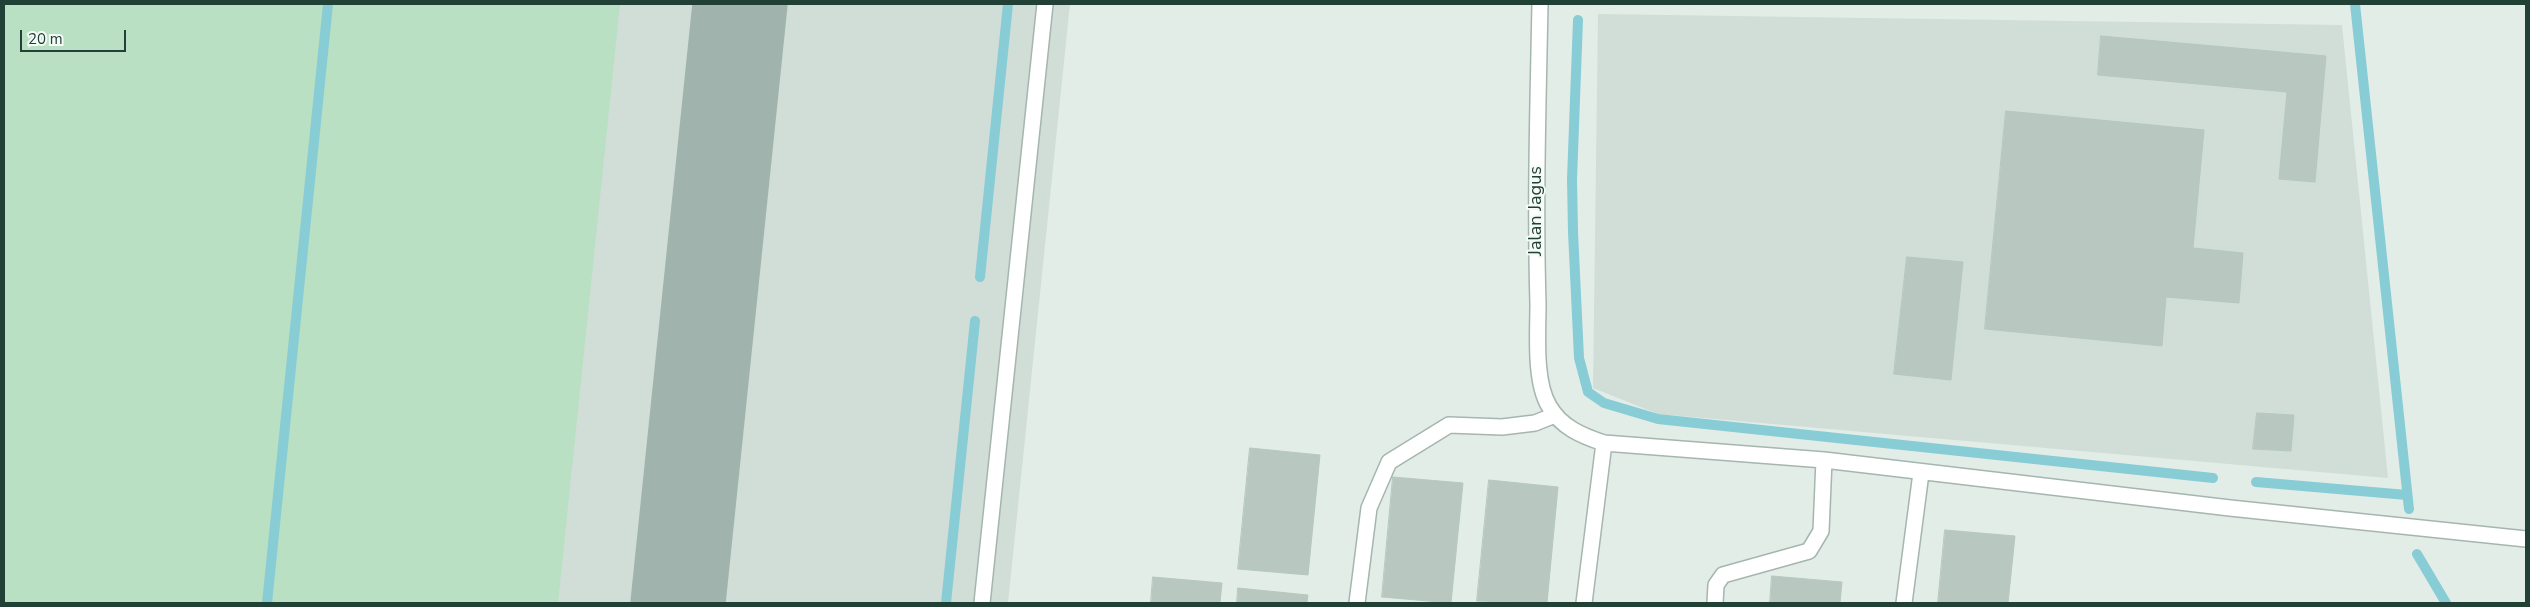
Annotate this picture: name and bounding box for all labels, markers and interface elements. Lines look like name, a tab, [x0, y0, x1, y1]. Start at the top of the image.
scale bar	[22, 20, 129, 52]
text: 20 m	[28, 29, 63, 49]
street label: Jalan Jagus	[1526, 166, 1548, 256]

